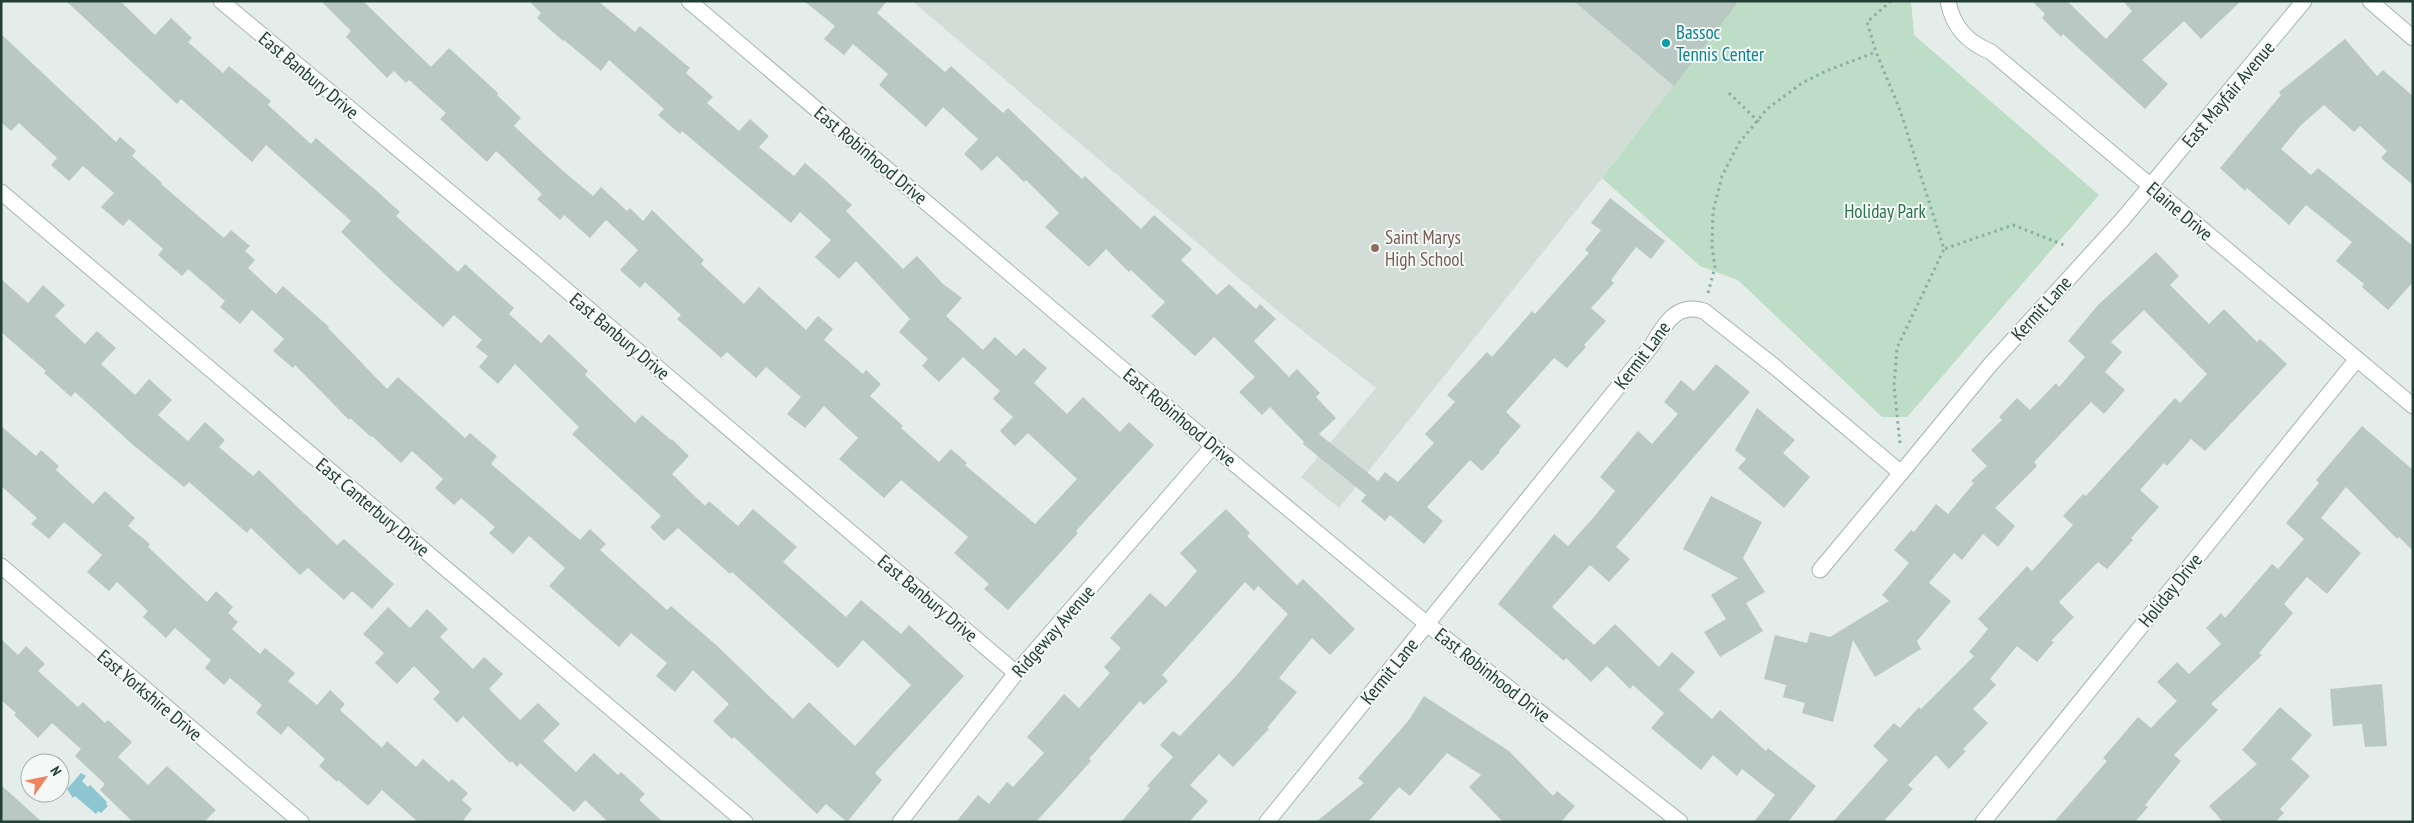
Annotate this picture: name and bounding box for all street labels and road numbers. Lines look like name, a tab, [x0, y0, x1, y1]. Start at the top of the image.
street label: East Banbury Drive	[254, 26, 364, 124]
street label: East Mayfair Avenue	[2176, 36, 2280, 152]
street label: East Robinhood Drive	[810, 101, 933, 209]
street label: Elaine Drive	[2142, 176, 2218, 246]
street label: Kermit Lane	[2006, 271, 2076, 345]
street label: East Banbury Drive	[565, 287, 675, 385]
street label: Kermit Lane	[1609, 316, 1675, 394]
street label: East Robinhood Drive	[1119, 363, 1242, 471]
street label: East Canterbury Drive	[311, 453, 435, 562]
street label: Holiday Drive	[2133, 548, 2207, 632]
street label: East Banbury Drive	[873, 549, 983, 647]
street label: Ridgeway Avenue	[1006, 580, 1100, 682]
street label: East Robinhood Drive	[1430, 622, 1556, 728]
street label: Kermit Lane	[1355, 633, 1423, 709]
street label: East Yorkshire Drive	[93, 644, 207, 746]

